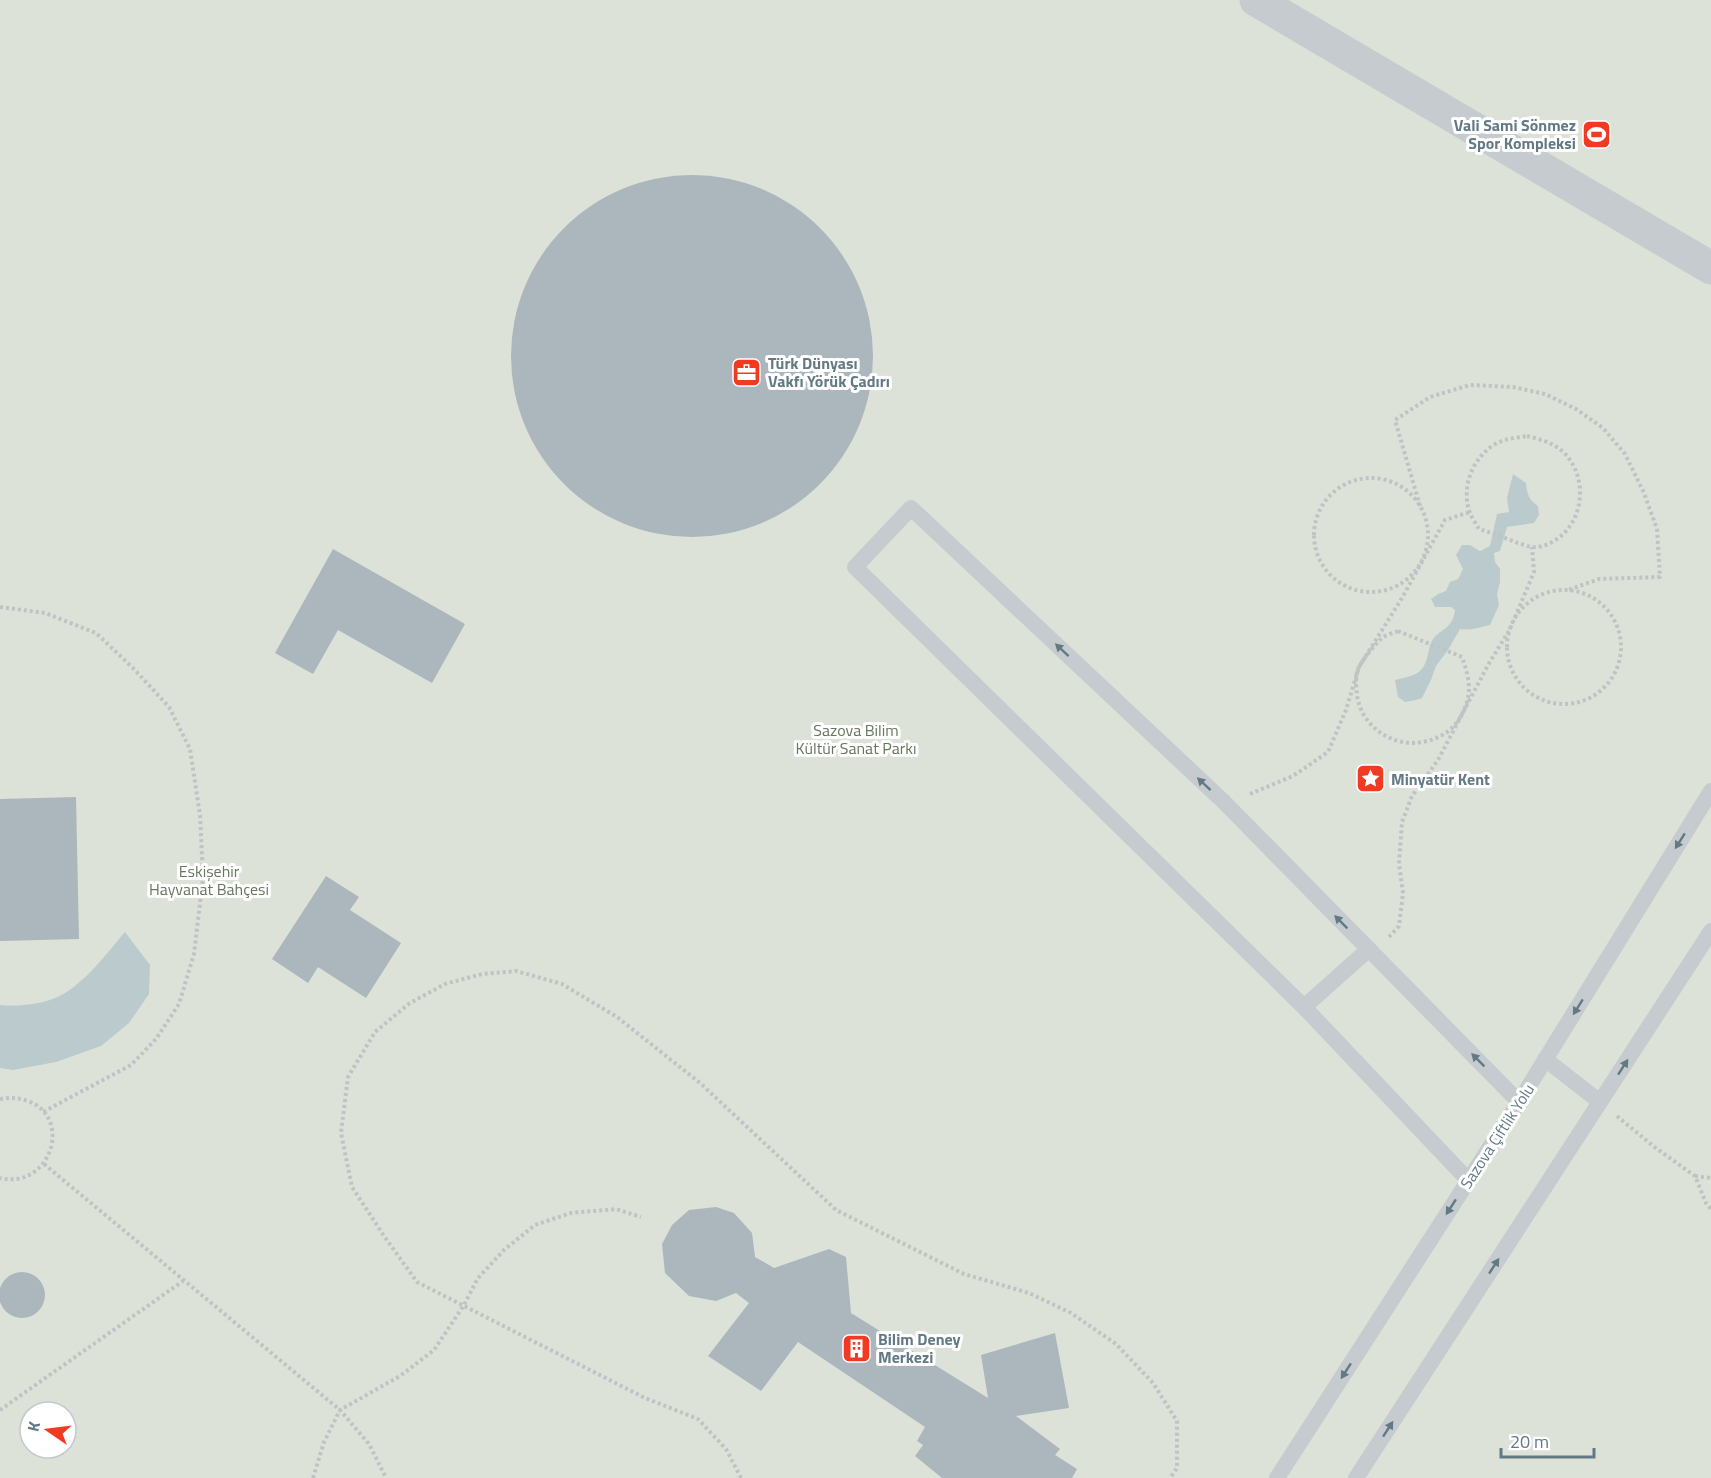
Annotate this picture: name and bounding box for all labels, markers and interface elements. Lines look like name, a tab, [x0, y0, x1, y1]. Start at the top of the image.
place label: Vali Sami Sönmez Spor Kompleksi	[1454, 113, 1576, 155]
sports icon: Vali Sami Sönmez Spor Kompleksi	[1581, 118, 1613, 150]
place label: Türk Dünyası Vakfı Yörük Çadırı	[768, 351, 890, 393]
office icon: Türk Dünyası Vakfı Yörük Çadırı	[731, 356, 763, 388]
one-way arrow	[1054, 643, 1069, 657]
park label: Sazova Bilim Kültür Sanat Parkı	[796, 718, 916, 760]
place icon: Minyatür Kent	[1354, 763, 1386, 795]
place label: Minyatür Kent	[1391, 767, 1490, 791]
one-way arrow	[1197, 777, 1211, 791]
one-way arrow	[1675, 833, 1686, 849]
park label: Eskişehir Hayvanat Bahçesi	[149, 859, 269, 901]
one-way arrow	[1335, 915, 1349, 929]
one-way arrow	[1572, 999, 1583, 1015]
one-way arrow	[1472, 1054, 1486, 1068]
one-way arrow	[1617, 1059, 1628, 1075]
street label: Sazova Çiftlik Yolu	[1454, 1079, 1540, 1193]
one-way arrow	[1446, 1199, 1457, 1215]
one-way arrow	[1488, 1258, 1500, 1274]
place label: Bilim Deney Merkezi	[878, 1327, 961, 1369]
building icon: Bilim Deney Merkezi	[841, 1332, 873, 1364]
one-way arrow	[1340, 1363, 1351, 1380]
north arrow	[18, 1400, 78, 1460]
text: K	[21, 1418, 46, 1434]
one-way arrow	[1382, 1421, 1393, 1437]
scale bar	[1501, 1421, 1594, 1459]
text: 20 m	[1510, 1428, 1549, 1455]

